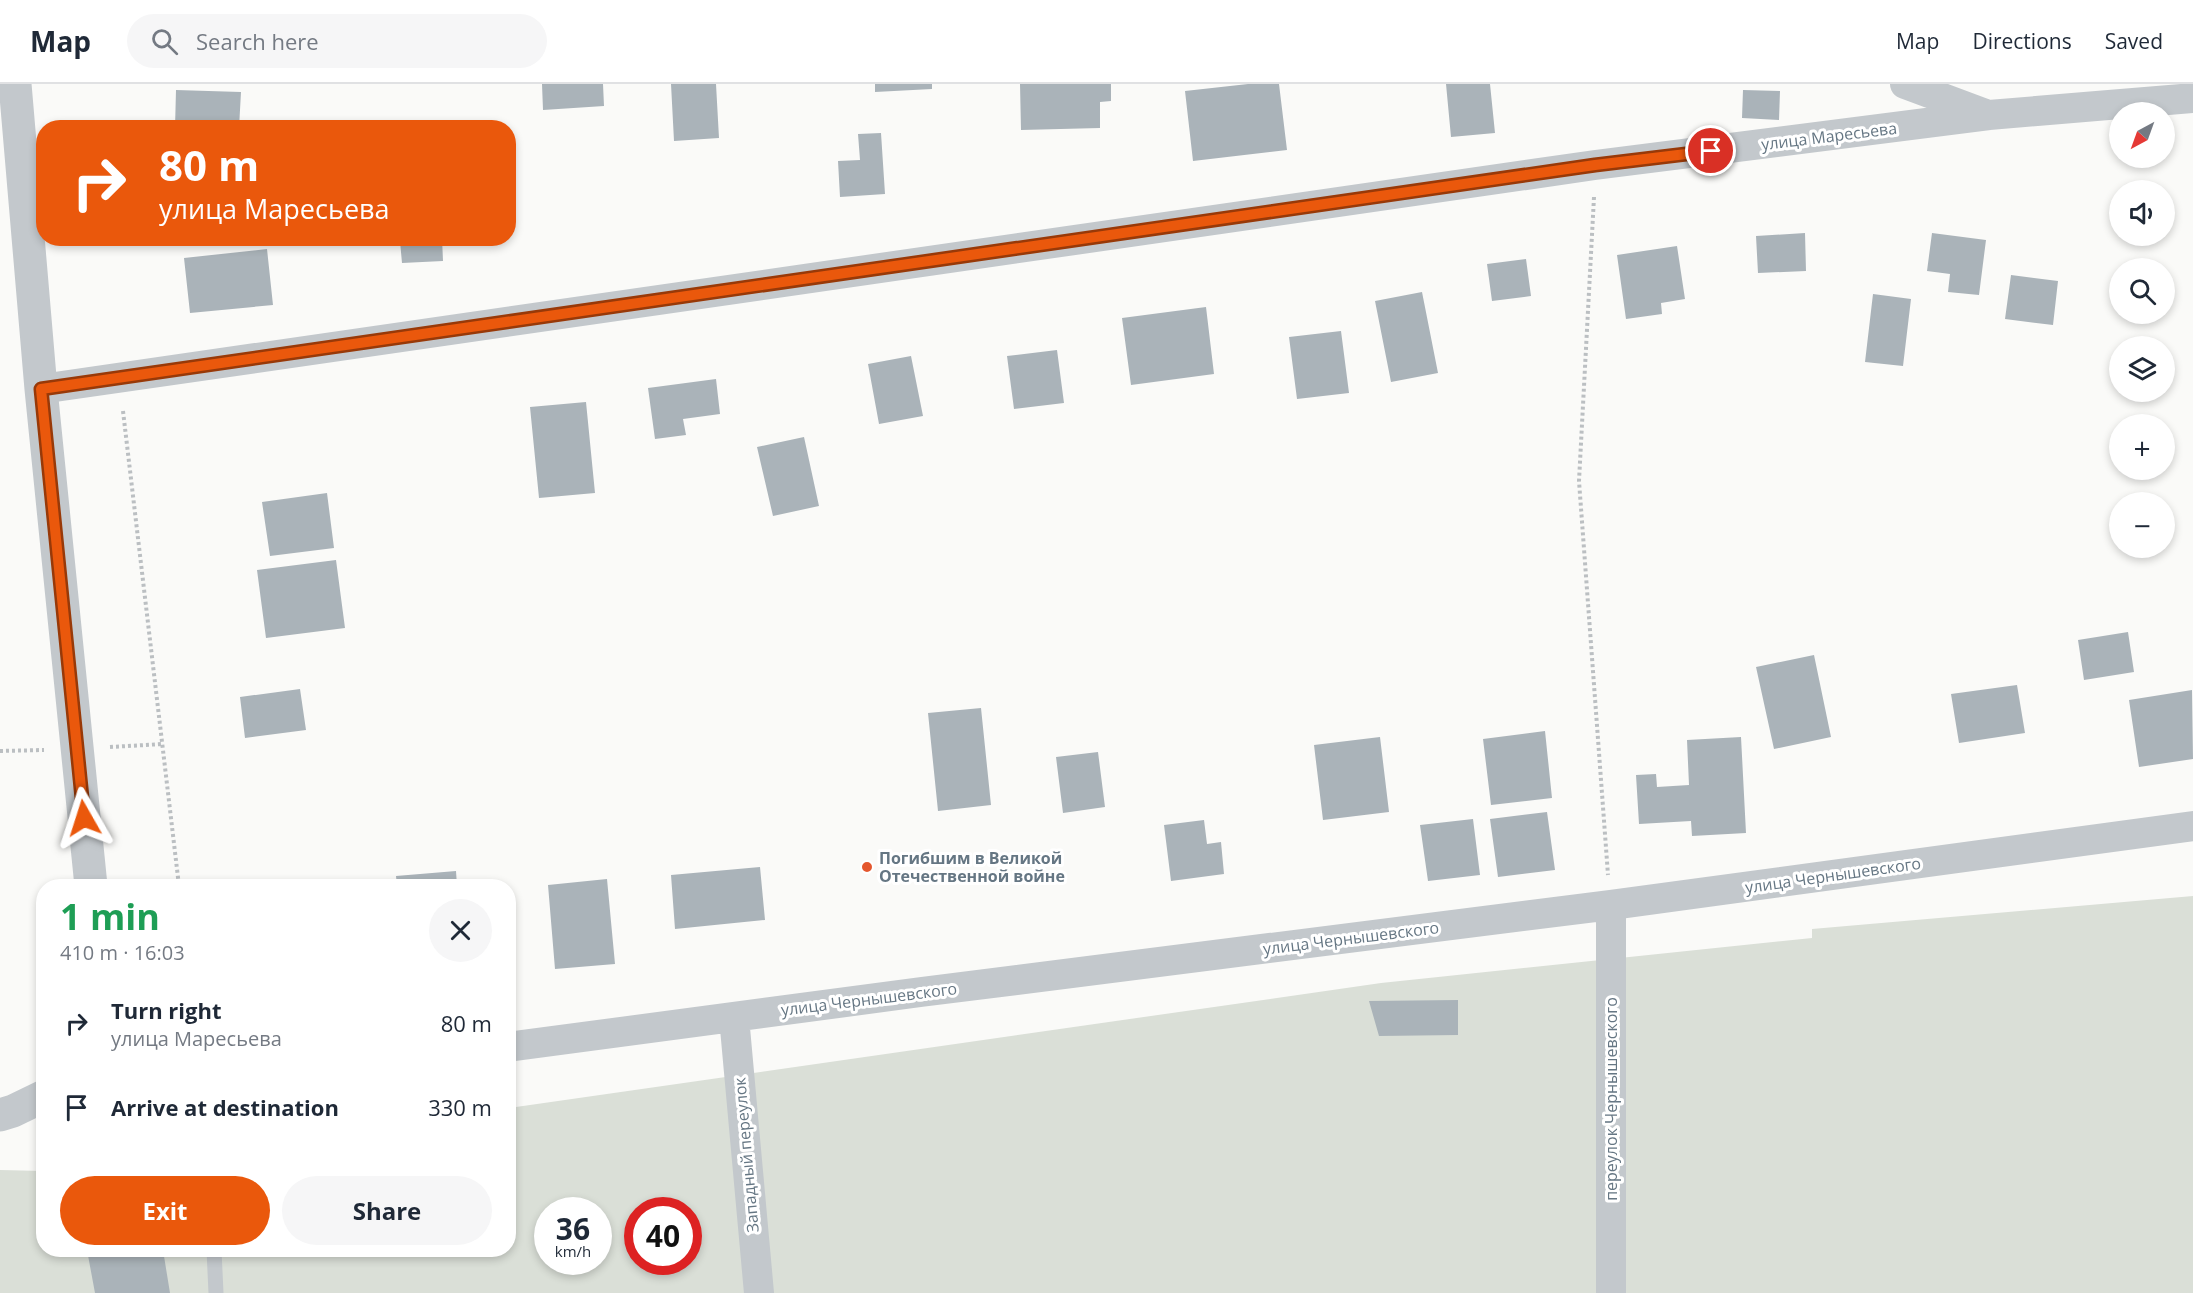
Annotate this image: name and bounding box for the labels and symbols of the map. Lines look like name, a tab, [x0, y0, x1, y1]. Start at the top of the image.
north arrow	[2109, 102, 2175, 168]
street label: улица Маресьева	[1760, 117, 1898, 155]
pin	[1685, 125, 1736, 176]
position arrow	[52, 786, 116, 850]
place label: Погибшим в Великой Отечественной войне	[879, 847, 1065, 887]
street label: улица Чернышевского	[1744, 852, 1922, 898]
marker: Погибшим в Великой Отечественной войне	[860, 860, 874, 874]
street label: улица Чернышевского	[1262, 916, 1440, 960]
street label: улица Чернышевского	[780, 977, 958, 1021]
street label: переулок Чернышевского	[1600, 997, 1622, 1201]
street label: Западный переулок	[728, 1076, 764, 1234]
speed limit sign: 40	[624, 1197, 702, 1275]

